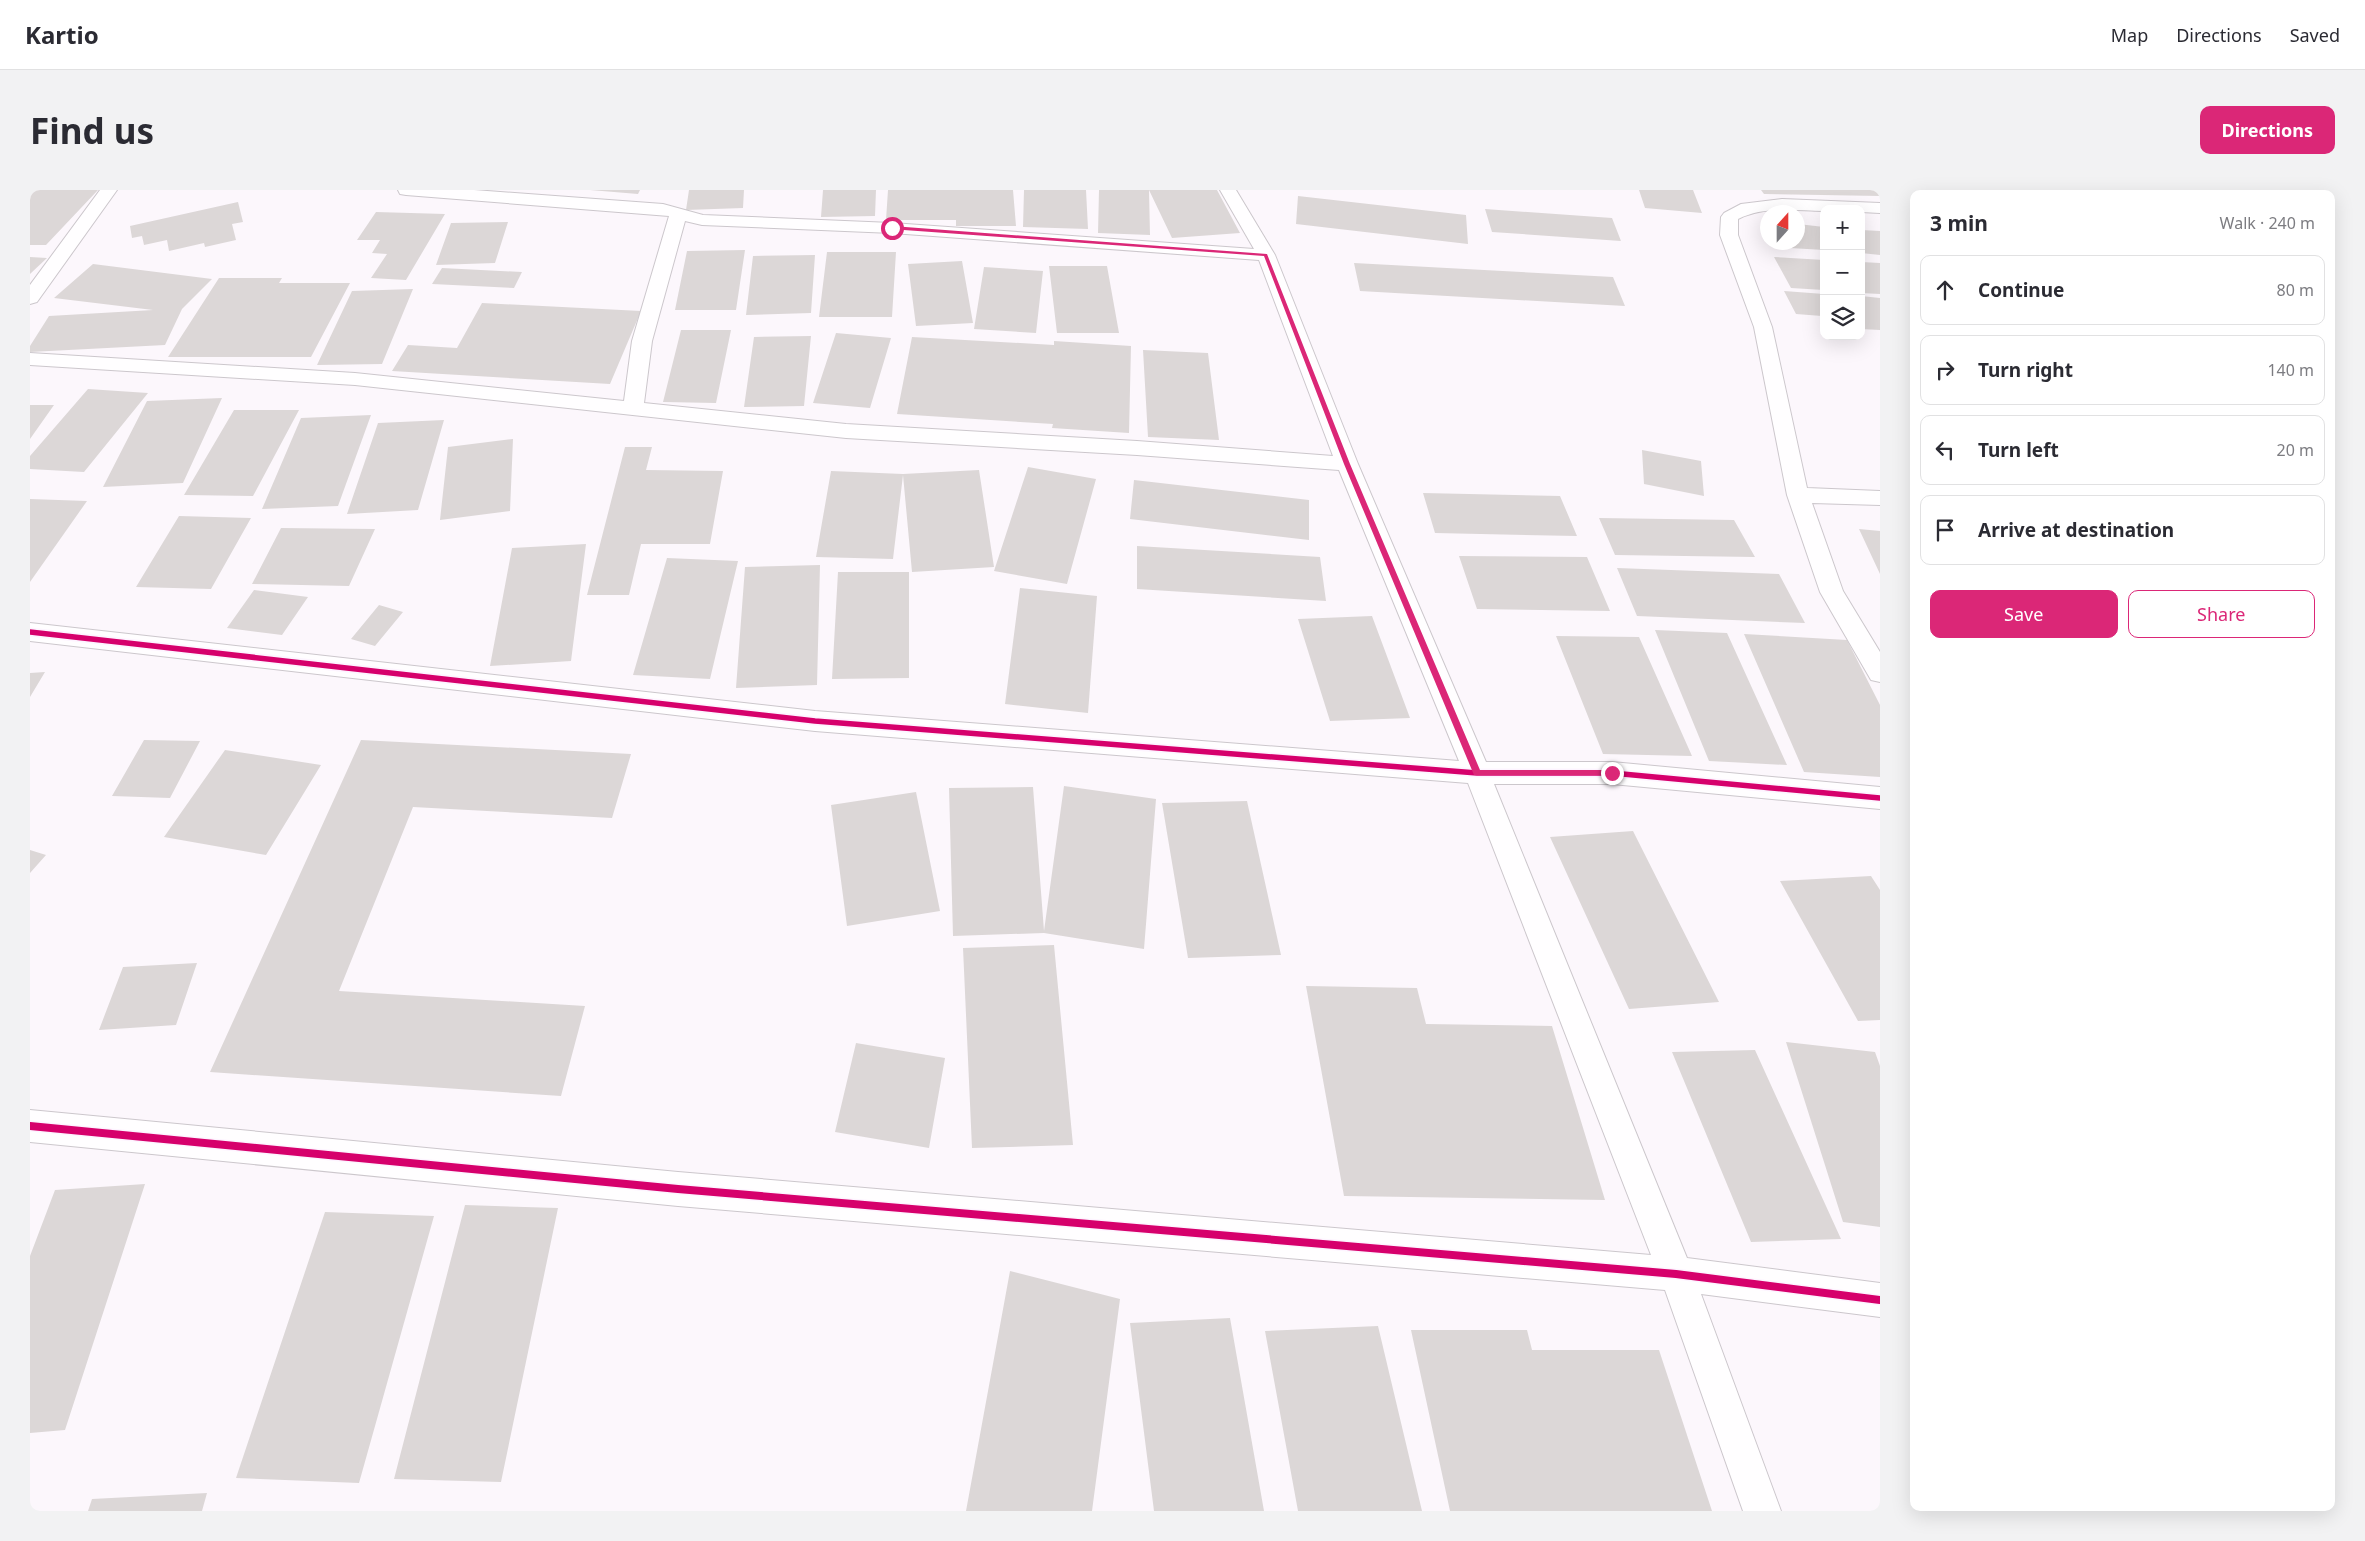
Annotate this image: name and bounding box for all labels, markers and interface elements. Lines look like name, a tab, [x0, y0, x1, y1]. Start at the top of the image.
text: Kartio	[25, 18, 99, 51]
text: Map	[2111, 23, 2148, 47]
text: Directions	[2176, 23, 2262, 47]
text: Saved	[2290, 23, 2340, 47]
button: Directions	[2200, 106, 2335, 154]
text: Find us	[30, 107, 154, 154]
north arrow	[1760, 205, 1805, 250]
map controls	[1820, 205, 1865, 340]
button: +	[1820, 205, 1865, 250]
text: 3 min	[1930, 209, 1988, 237]
text: Walk · 240 m	[2220, 212, 2315, 234]
route start	[881, 217, 904, 240]
button: −	[1820, 250, 1865, 295]
icon: ahead	[1931, 276, 1959, 304]
text: Continue	[1978, 277, 2064, 303]
text: 80 m	[2277, 279, 2314, 301]
button: layers	[1820, 295, 1865, 340]
icon: right	[1931, 356, 1959, 384]
text: Turn right	[1978, 357, 2073, 383]
text: 140 m	[2267, 359, 2314, 381]
icon: left	[1931, 436, 1959, 464]
text: Turn left	[1978, 437, 2059, 463]
text: 20 m	[2277, 439, 2314, 461]
icon: arrive	[1931, 516, 1959, 544]
text: Arrive at destination	[1978, 517, 2174, 543]
button: Save	[1930, 590, 2118, 638]
button: Share	[2128, 590, 2315, 638]
route end	[1601, 762, 1624, 785]

